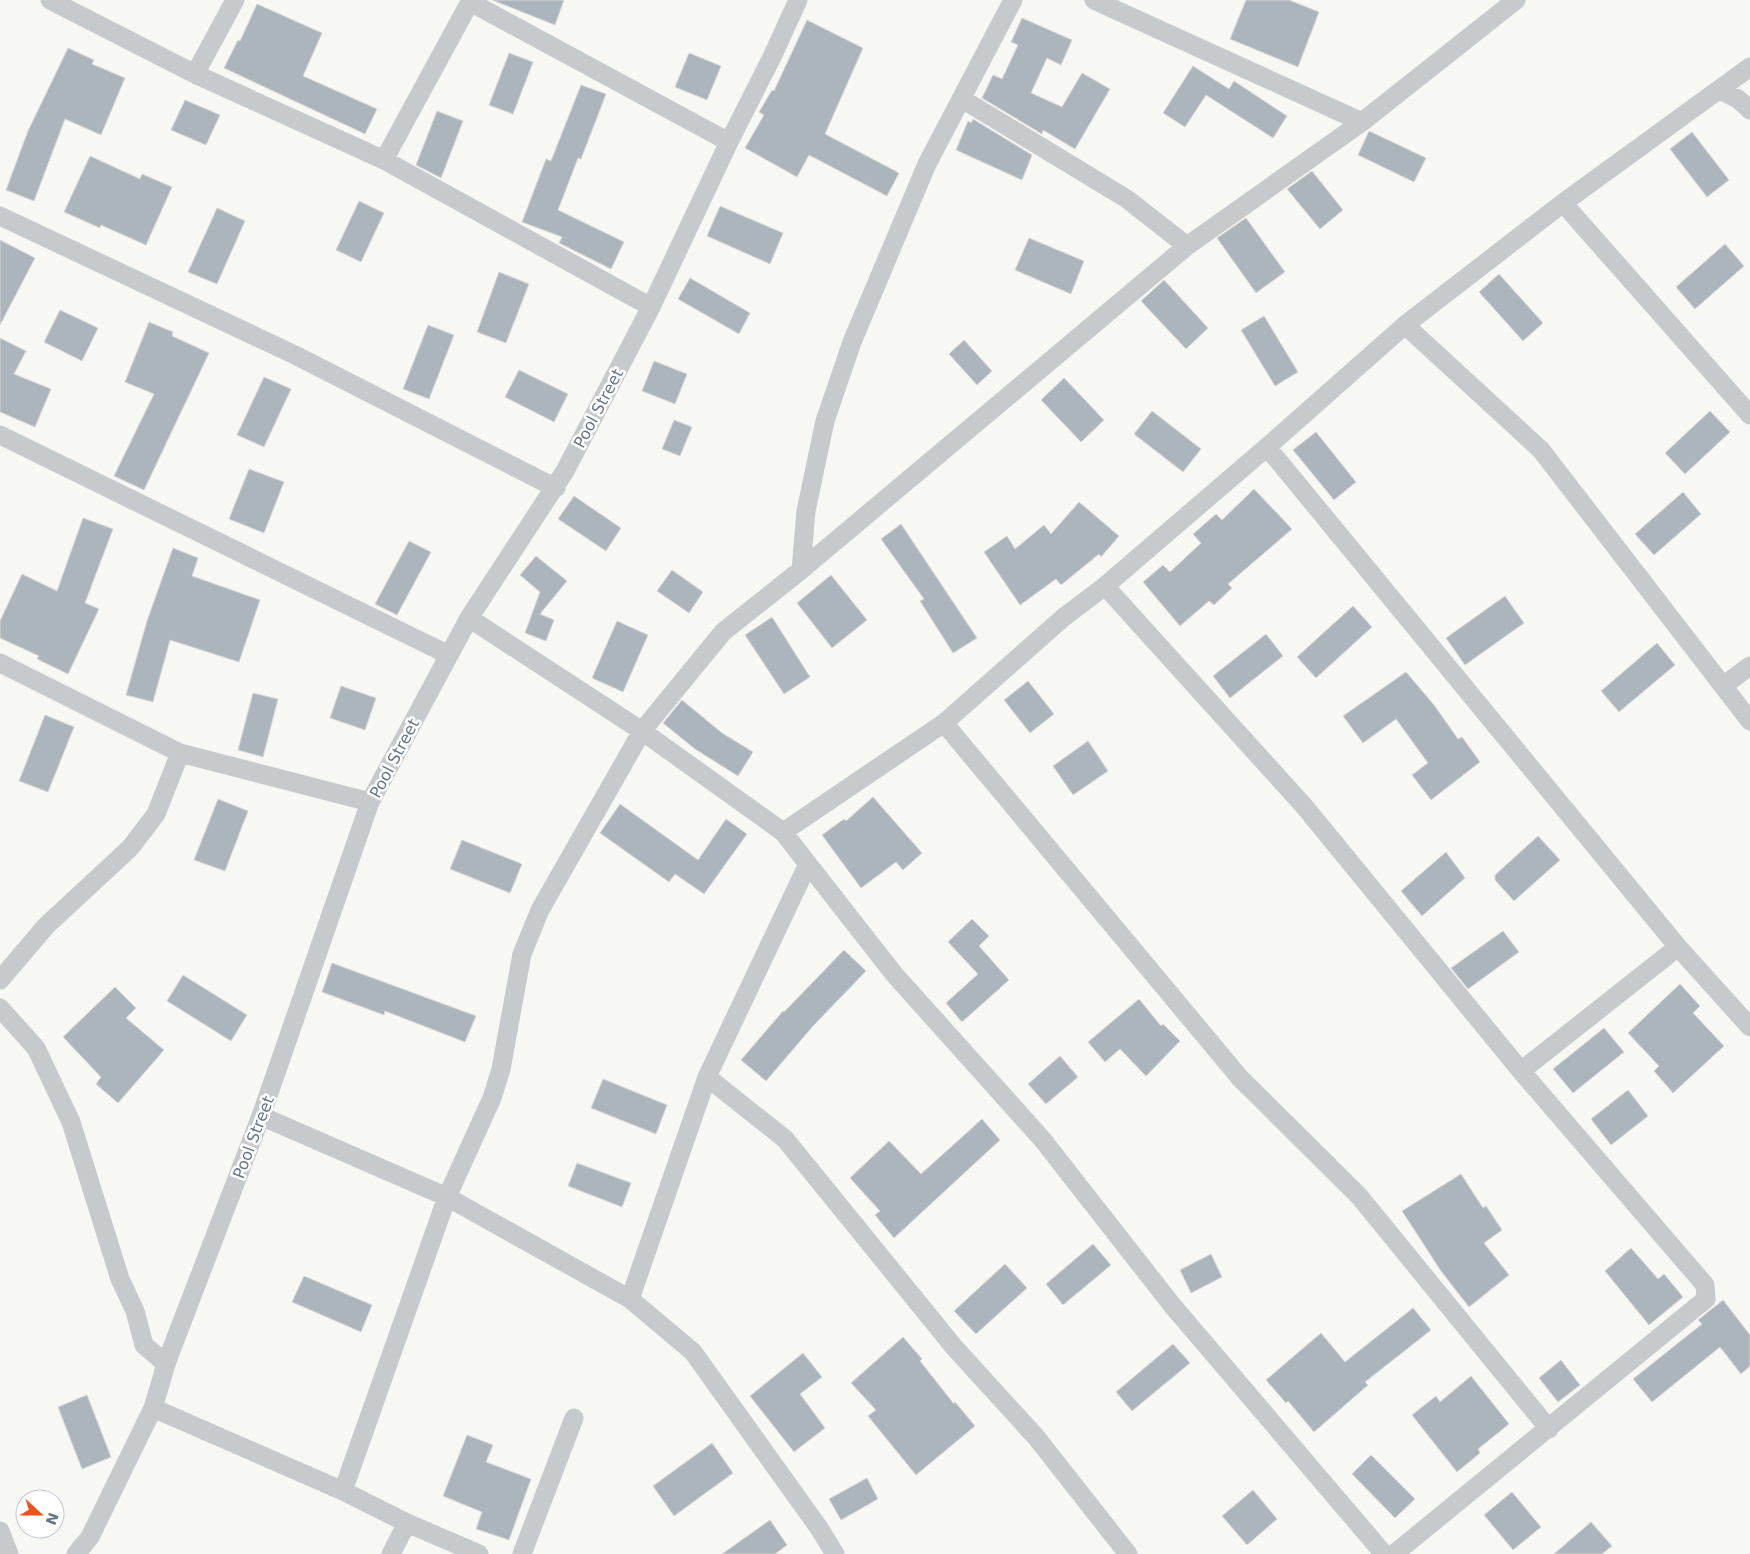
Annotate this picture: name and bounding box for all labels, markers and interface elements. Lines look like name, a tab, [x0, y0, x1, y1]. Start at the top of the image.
street label: Pool Street	[570, 365, 627, 451]
street label: Pool Street	[366, 715, 423, 801]
street label: Pool Street	[229, 1093, 278, 1181]
north arrow	[15, 1489, 65, 1539]
text: N	[43, 1510, 62, 1527]

